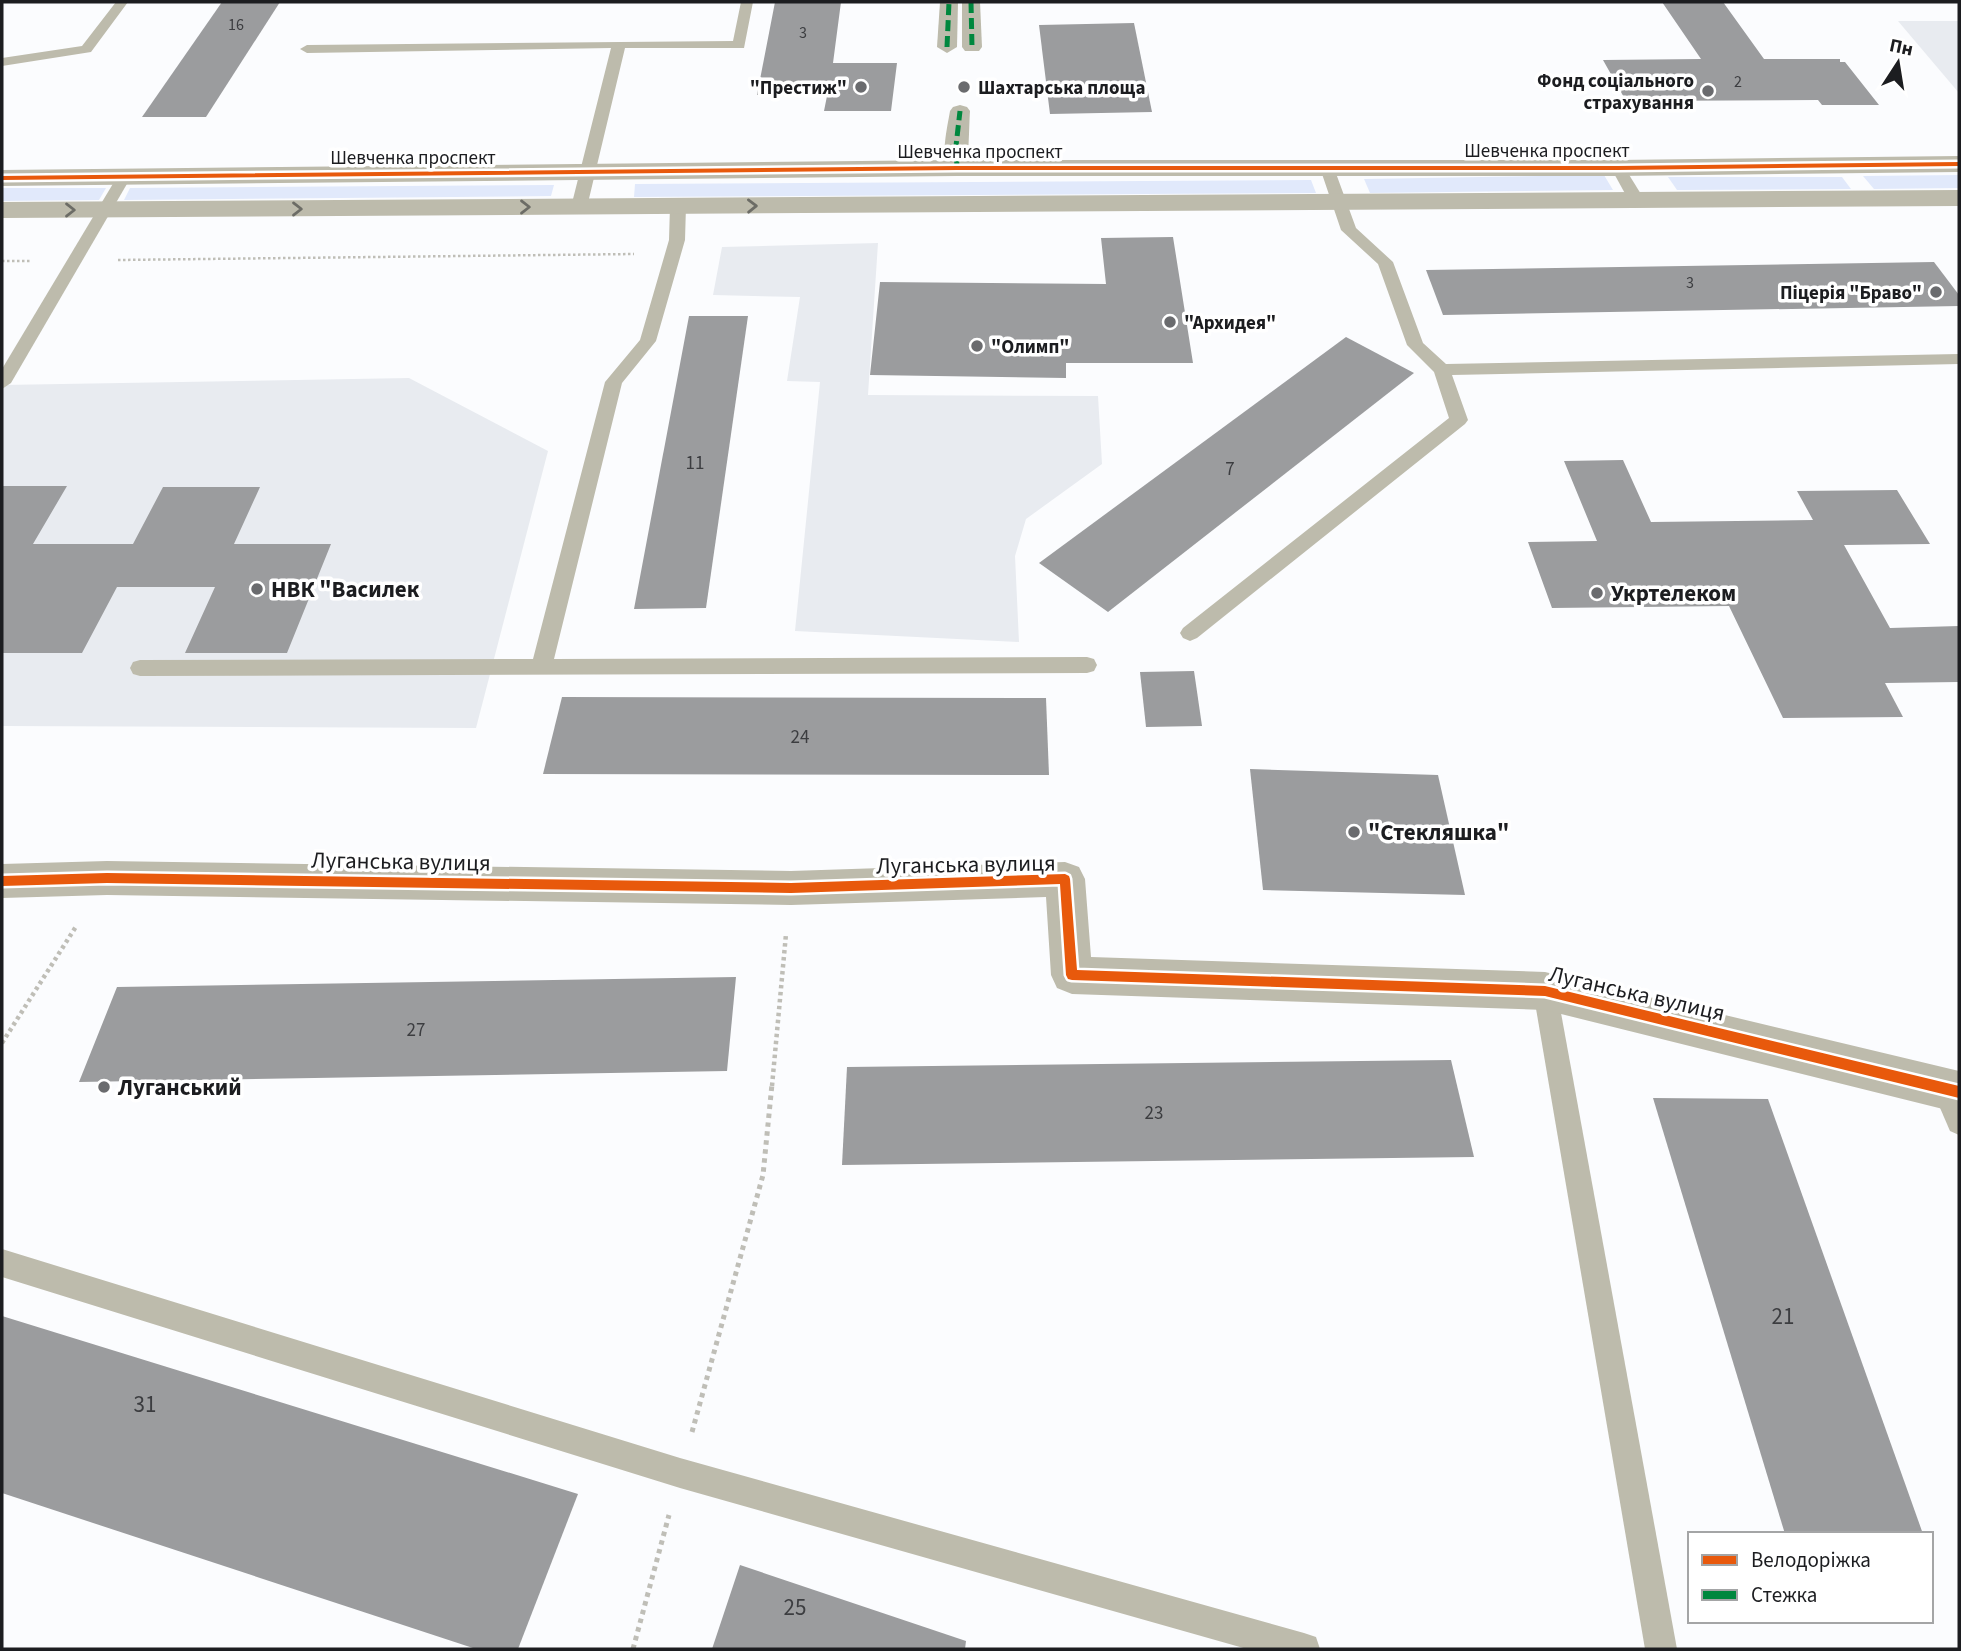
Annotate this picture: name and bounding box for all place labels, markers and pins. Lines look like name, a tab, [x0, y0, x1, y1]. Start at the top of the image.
place label: Фонд соціального страхування	[1537, 68, 1694, 117]
place label: "Престиж"	[750, 75, 847, 102]
place label: Шахтарська площа	[978, 75, 1145, 102]
marker: "Престиж"	[853, 79, 869, 95]
marker: Шахтарська площа	[956, 79, 972, 95]
marker: Фонд соціального страхування	[1700, 83, 1716, 99]
place label: Піцерія "Браво"	[1780, 280, 1922, 307]
marker: Піцерія "Браво"	[1928, 284, 1944, 300]
place label: "Архидея"	[1184, 310, 1276, 337]
marker: "Архидея"	[1162, 314, 1178, 330]
place label: "Олимп"	[991, 334, 1070, 361]
marker: "Олимп"	[969, 338, 985, 354]
place label: НВК "Василек	[271, 573, 420, 606]
place label: Укртелеком	[1611, 577, 1736, 610]
marker: НВК "Василек	[249, 581, 265, 597]
marker: Укртелеком	[1589, 585, 1605, 601]
place label: "Стекляшка"	[1368, 816, 1509, 849]
marker: "Стекляшка"	[1346, 824, 1362, 840]
place label: Луганський	[117, 1071, 242, 1104]
marker: Луганський	[96, 1079, 112, 1095]

